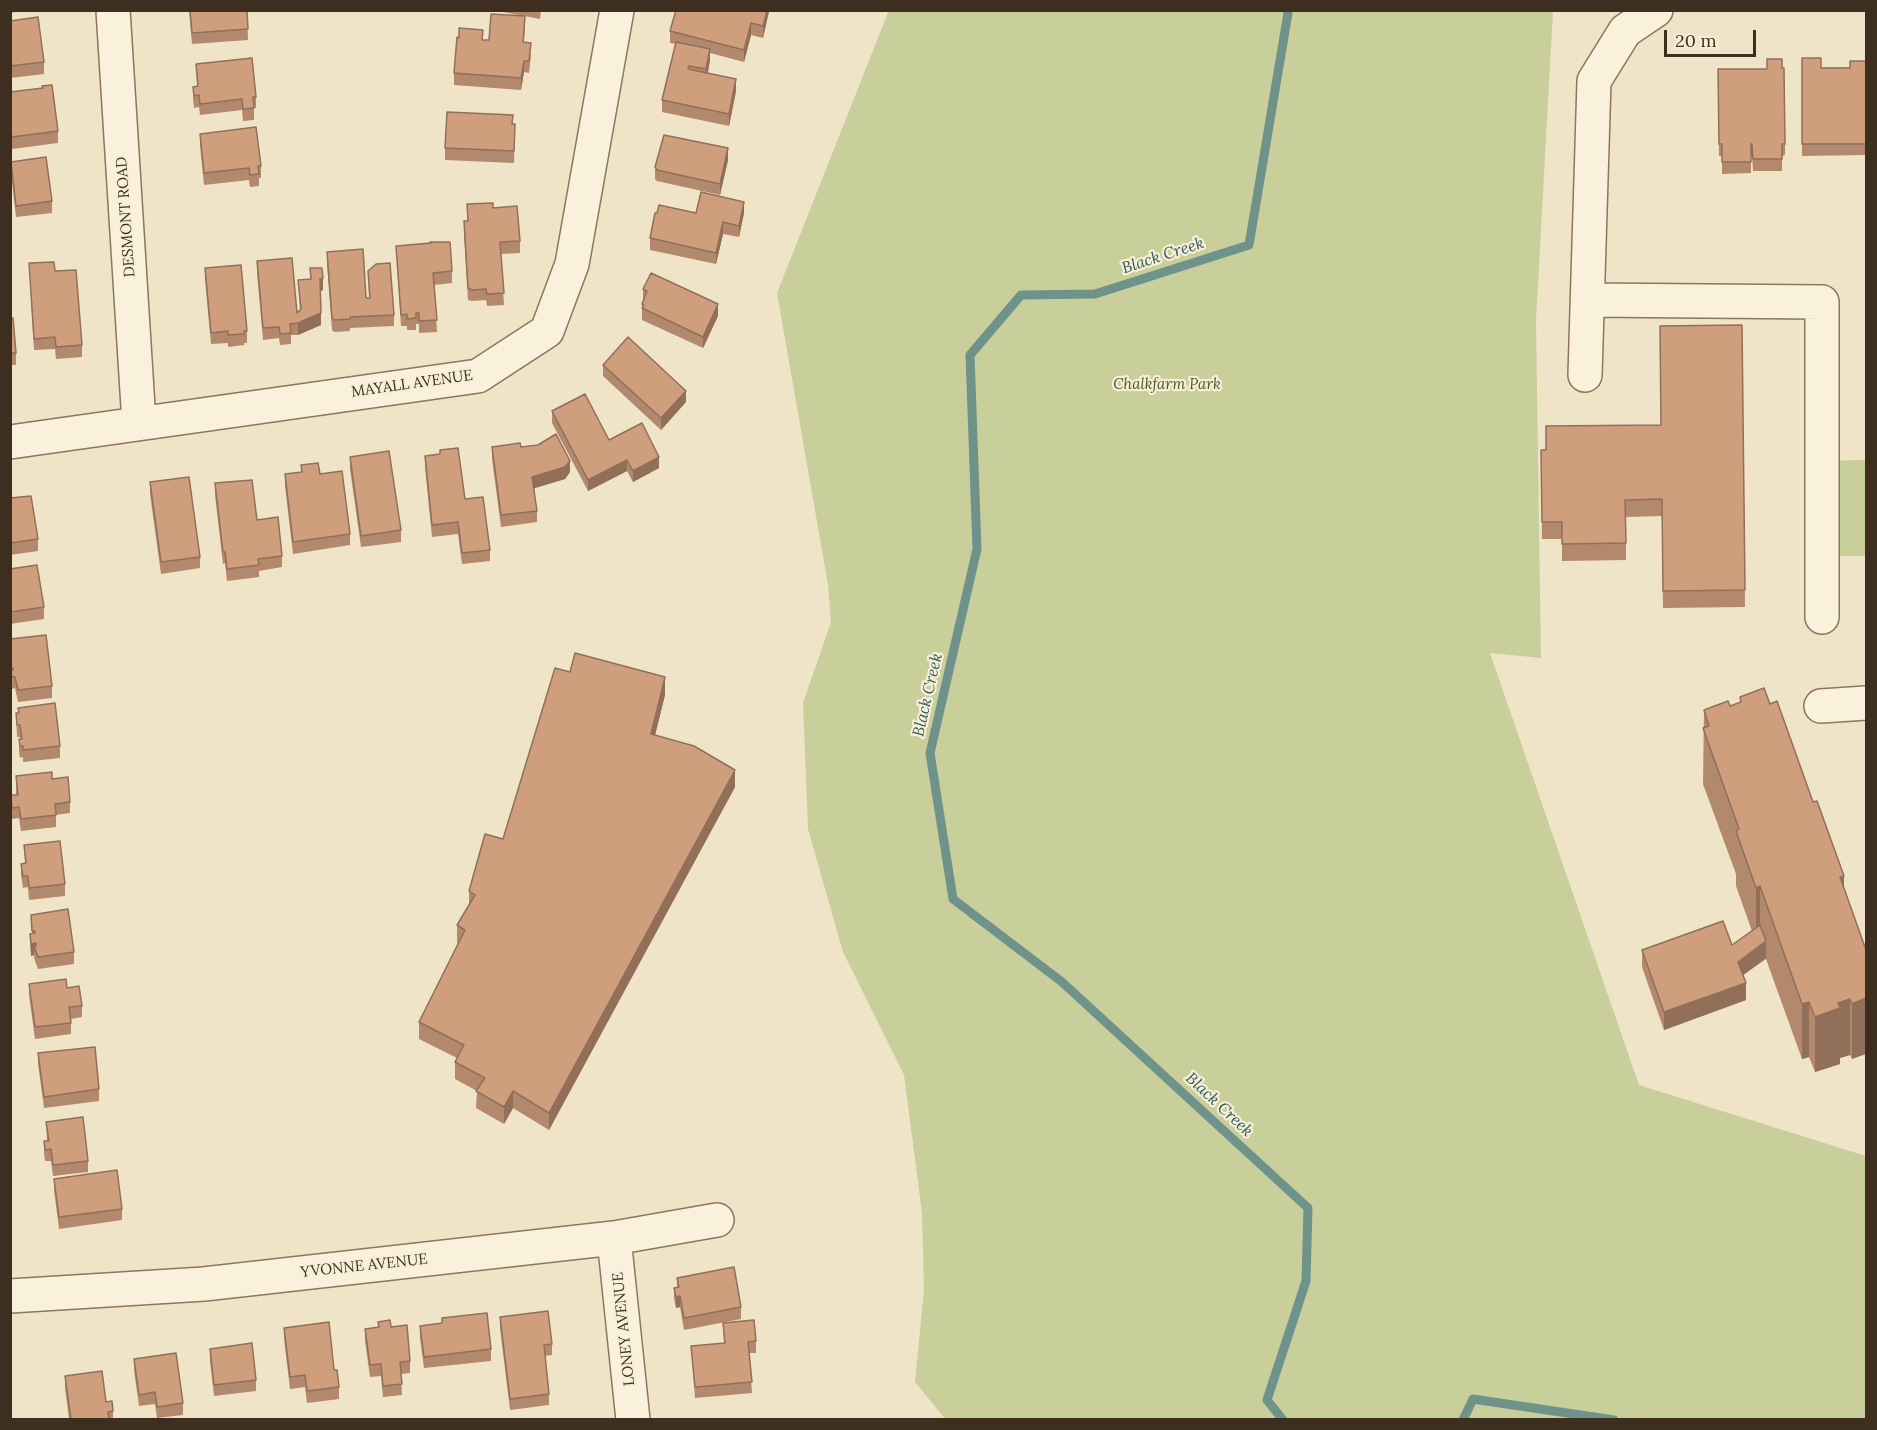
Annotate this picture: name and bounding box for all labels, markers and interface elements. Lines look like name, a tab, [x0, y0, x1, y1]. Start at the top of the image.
scale bar	[1667, 18, 1758, 56]
text: 20 m	[1675, 29, 1717, 52]
street label: DESMONT ROAD	[113, 156, 139, 278]
water label: Black Creek	[1120, 234, 1206, 278]
street label: MAYALL AVENUE	[350, 367, 474, 401]
park label: Chalkfarm Park	[1113, 376, 1221, 394]
water label: Black Creek	[909, 651, 947, 739]
water label: Black Creek	[1181, 1069, 1257, 1141]
street label: YVONNE AVENUE	[300, 1250, 428, 1282]
street label: LONEY AVENUE	[609, 1271, 639, 1387]

